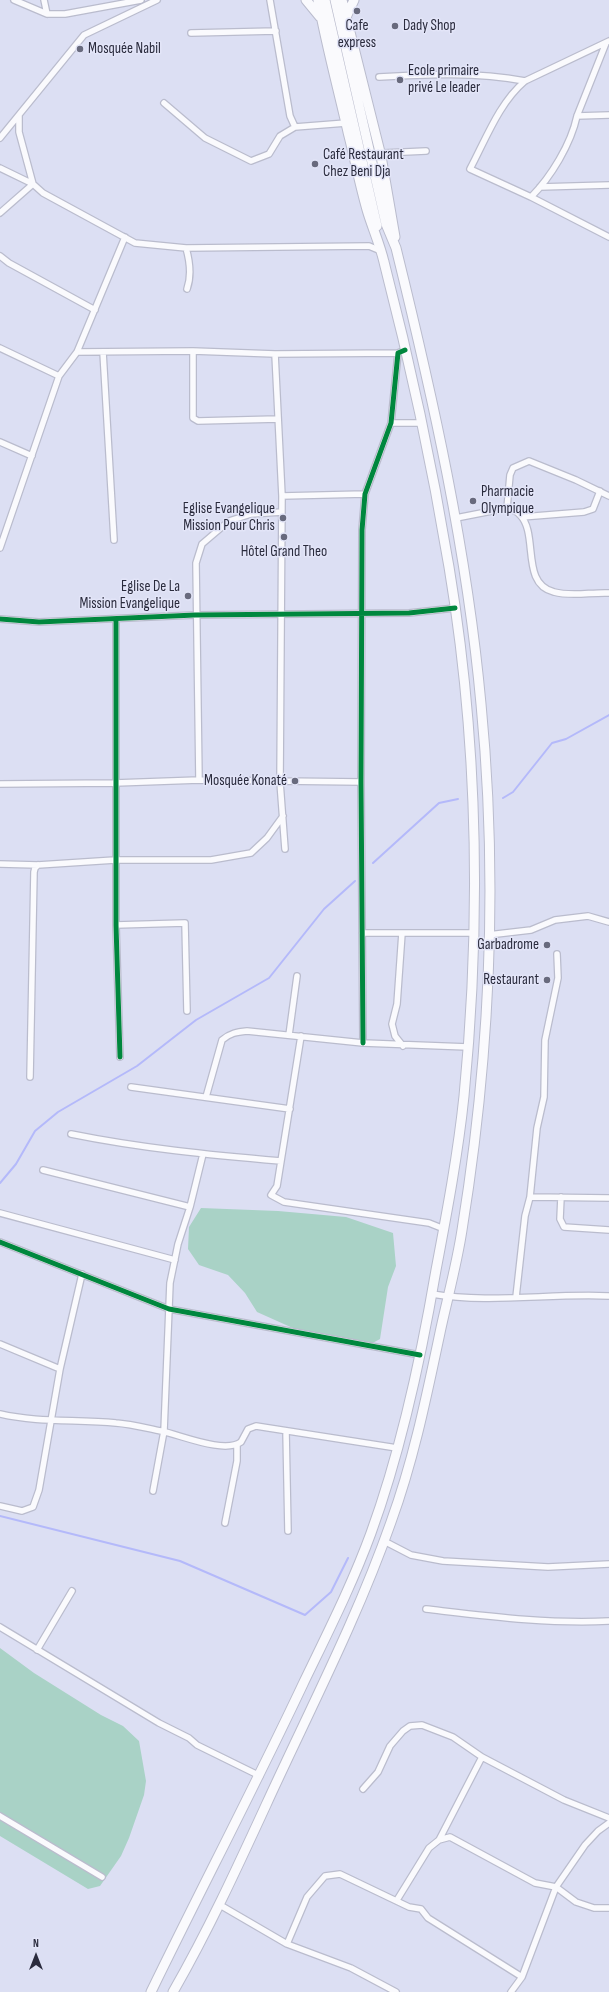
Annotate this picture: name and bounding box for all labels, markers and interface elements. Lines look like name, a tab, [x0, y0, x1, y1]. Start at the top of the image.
marker: Cafe express	[352, 6, 362, 16]
place label: Cafe express	[338, 17, 376, 52]
place label: Dady Shop	[403, 17, 456, 35]
marker: Dady Shop	[390, 21, 400, 31]
place label: Mosquée Nabil	[88, 40, 161, 58]
marker: Mosquée Nabil	[75, 44, 85, 54]
place label: Ecole primaire privé Le leader	[408, 62, 480, 97]
marker: Ecole primaire privé Le leader	[395, 75, 405, 85]
place label: Café Restaurant Chez Beni Dja	[323, 146, 404, 181]
marker: Café Restaurant Chez Beni Dja	[310, 159, 320, 169]
place label: Pharmacie Olympique	[481, 483, 534, 518]
marker: Pharmacie Olympique	[468, 496, 478, 506]
place label: Eglise Evangelique Mission Pour Chris	[183, 500, 275, 535]
marker: Eglise Evangelique Mission Pour Chris	[278, 513, 288, 523]
marker: Hôtel Grand Theo	[279, 532, 289, 542]
place label: Hôtel Grand Theo	[241, 543, 327, 561]
place label: Eglise De La Mission Evangelique	[80, 578, 180, 613]
marker: Eglise De La Mission Evangelique	[183, 591, 193, 601]
place label: Mosquée Konaté	[204, 772, 287, 790]
marker: Mosquée Konaté	[290, 776, 300, 786]
place label: Garbadrome	[477, 936, 539, 954]
marker: Garbadrome	[542, 940, 552, 950]
place label: Restaurant	[483, 971, 539, 989]
marker: Restaurant	[542, 975, 552, 985]
north arrow	[16, 1936, 56, 1976]
text: N	[33, 1937, 39, 1950]

